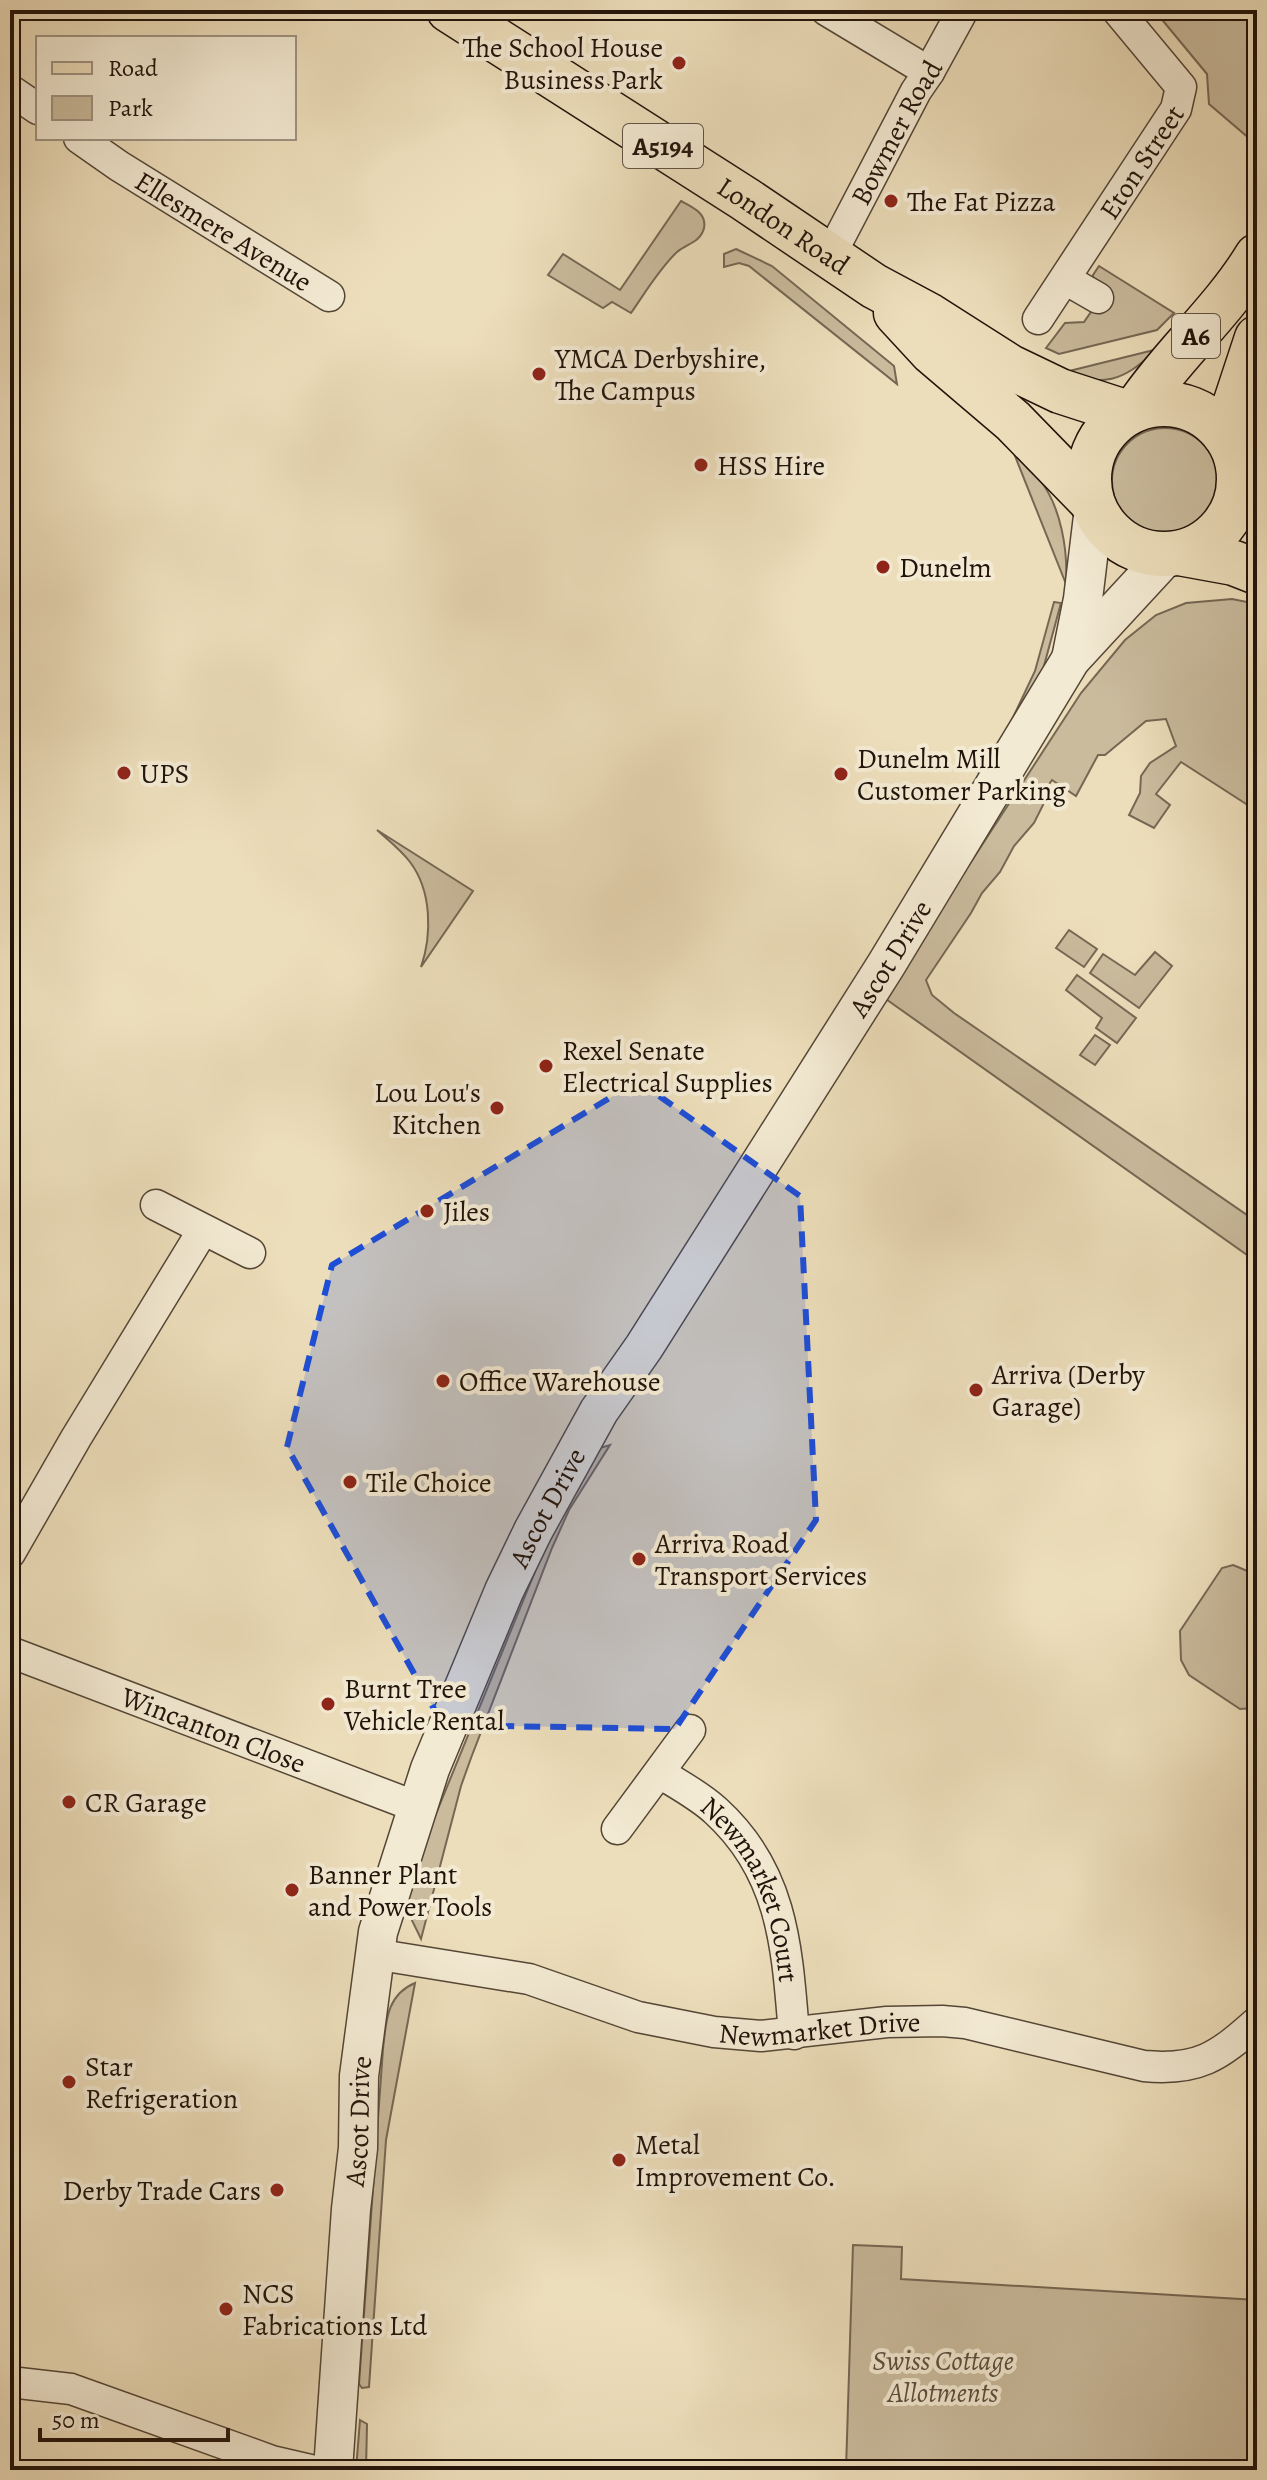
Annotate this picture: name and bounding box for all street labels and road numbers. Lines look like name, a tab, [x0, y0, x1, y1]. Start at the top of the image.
street label: Bowmer Road	[842, 53, 952, 212]
street label: Eton Street	[1091, 98, 1194, 227]
road number: A5194	[623, 124, 703, 168]
street label: Ellesmere Avenue	[127, 162, 319, 301]
street label: London Road	[710, 168, 858, 285]
road number: A6	[1172, 314, 1220, 358]
street label: Ascot Drive	[839, 893, 941, 1025]
street label: Ascot Drive	[500, 1441, 595, 1575]
street label: Wincanton Close	[115, 1678, 311, 1783]
street label: Newmarket Court	[692, 1788, 807, 1984]
street label: Newmarket Drive	[717, 2003, 921, 2057]
street label: Ascot Drive	[336, 2053, 381, 2189]

